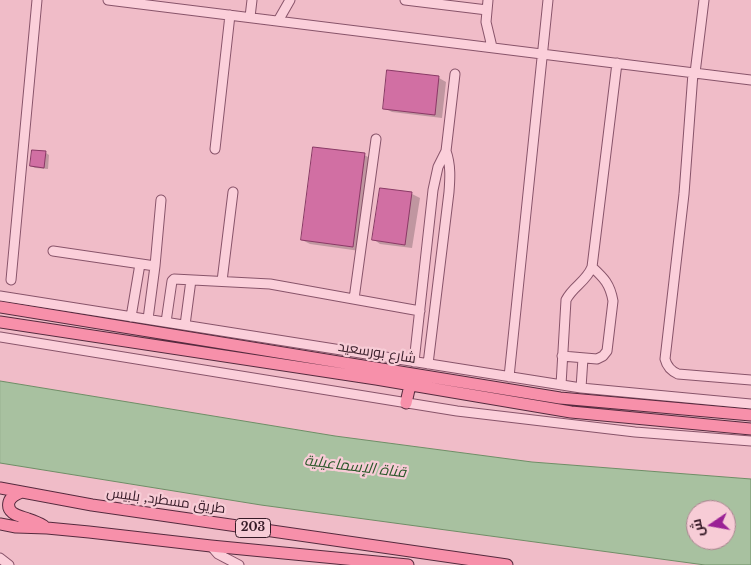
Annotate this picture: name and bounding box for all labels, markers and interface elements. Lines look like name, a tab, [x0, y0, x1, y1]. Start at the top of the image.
street label: شارع بورسعيد	[337, 339, 417, 367]
water label: قناة الإسماعيلية	[303, 452, 407, 482]
street label: طريق مسطرد, بلبيس	[105, 484, 227, 518]
north arrow	[686, 500, 736, 550]
text: ش	[687, 517, 708, 539]
road number: 203	[236, 518, 270, 538]

